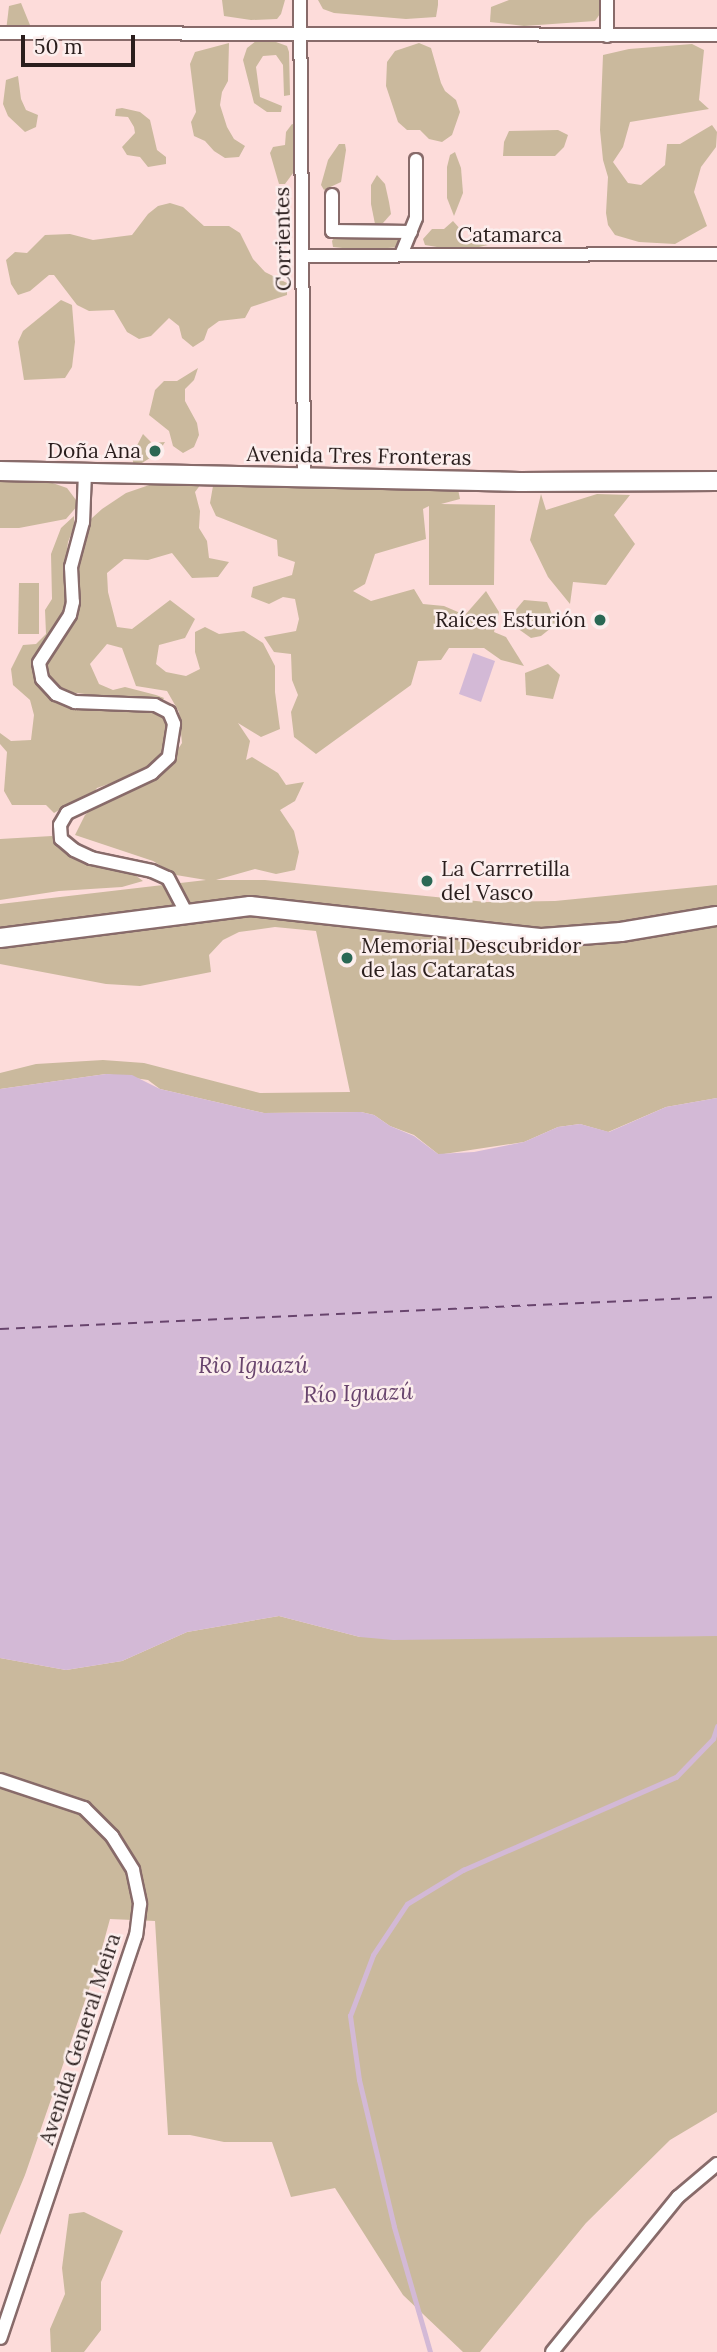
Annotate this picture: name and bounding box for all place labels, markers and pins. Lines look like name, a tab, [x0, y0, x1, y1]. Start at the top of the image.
place label: Doña Ana	[47, 438, 141, 464]
marker: Doña Ana	[147, 443, 163, 459]
place label: Raíces Esturión	[435, 607, 586, 633]
marker: Raíces Esturión	[592, 612, 608, 628]
place label: La Carrretilla del Vasco	[441, 856, 570, 906]
marker: La Carrretilla del Vasco	[419, 873, 435, 889]
place label: Memorial Descubridor de las Cataratas	[361, 933, 581, 983]
marker: Memorial Descubridor de las Cataratas	[339, 950, 355, 966]

